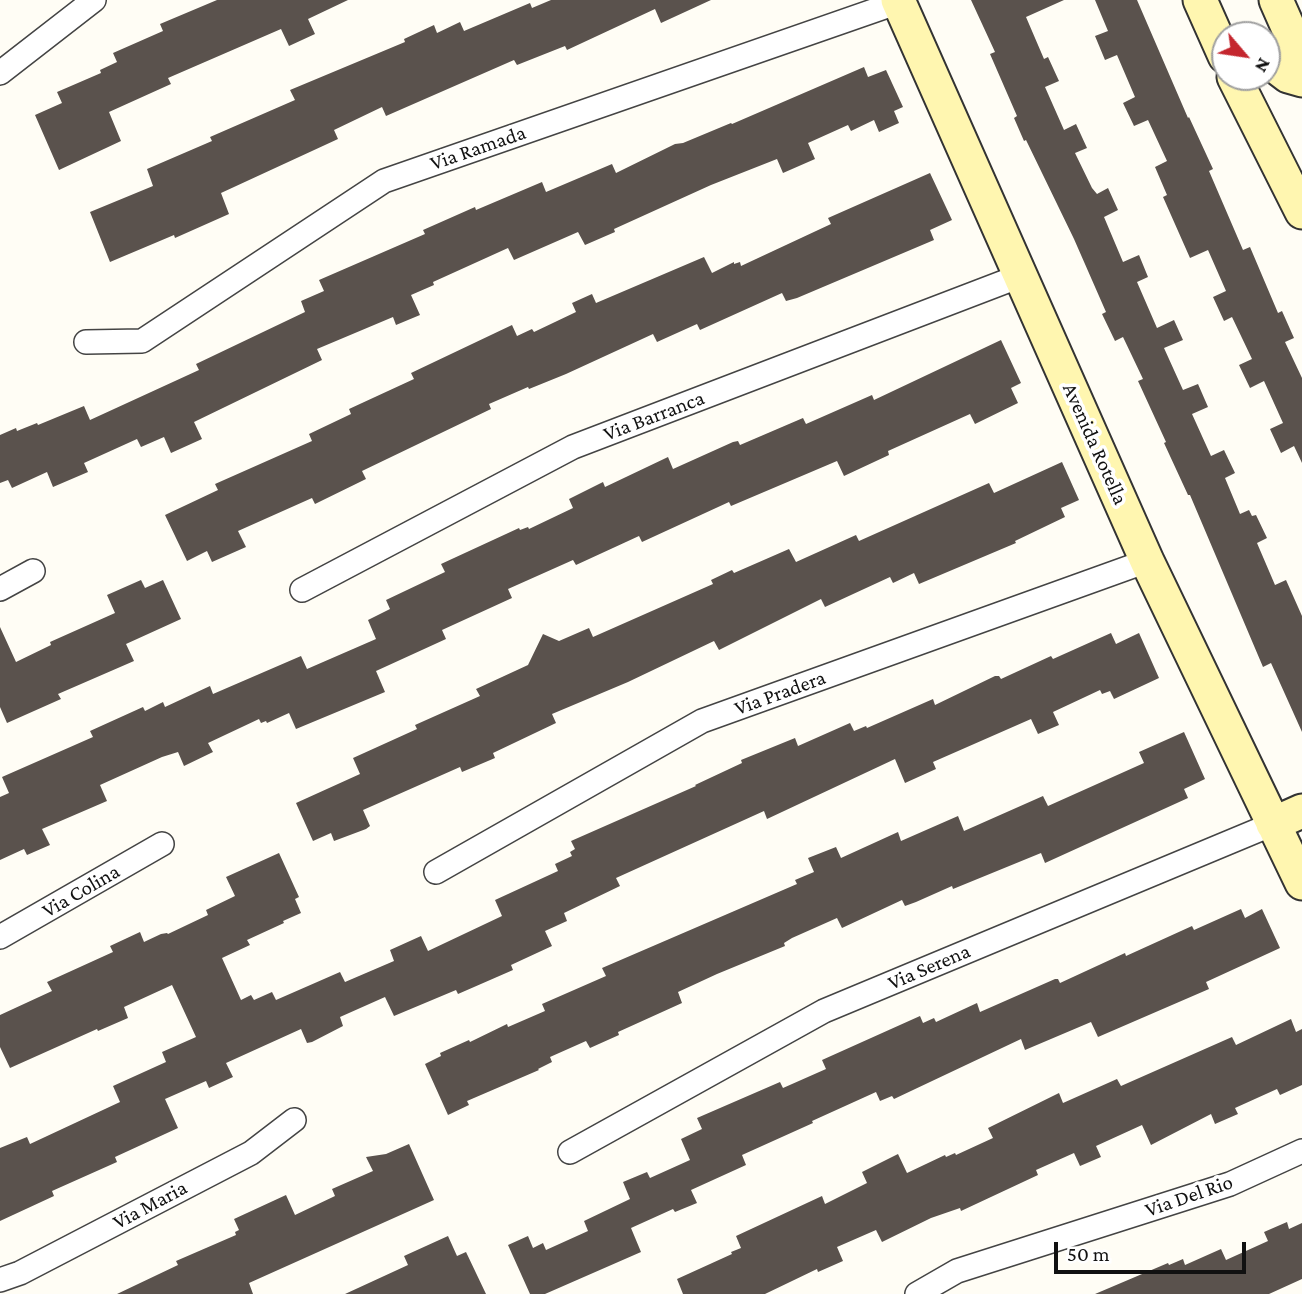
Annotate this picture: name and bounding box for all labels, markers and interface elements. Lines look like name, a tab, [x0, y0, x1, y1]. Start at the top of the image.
north arrow	[1211, 21, 1281, 91]
text: N	[1251, 55, 1275, 76]
street label: Via Ramada	[427, 120, 529, 176]
street label: Avenida Rotella	[1057, 379, 1133, 509]
street label: Via Barranca	[600, 385, 708, 447]
street label: Via Pradera	[731, 665, 829, 721]
street label: Via Colina	[38, 859, 124, 923]
street label: Via Serena	[884, 938, 974, 996]
street label: Via Del Rio	[1142, 1169, 1236, 1223]
street label: Via Maria	[108, 1175, 192, 1235]
scale bar	[1057, 1228, 1250, 1272]
text: 50 m	[1067, 1242, 1110, 1266]

